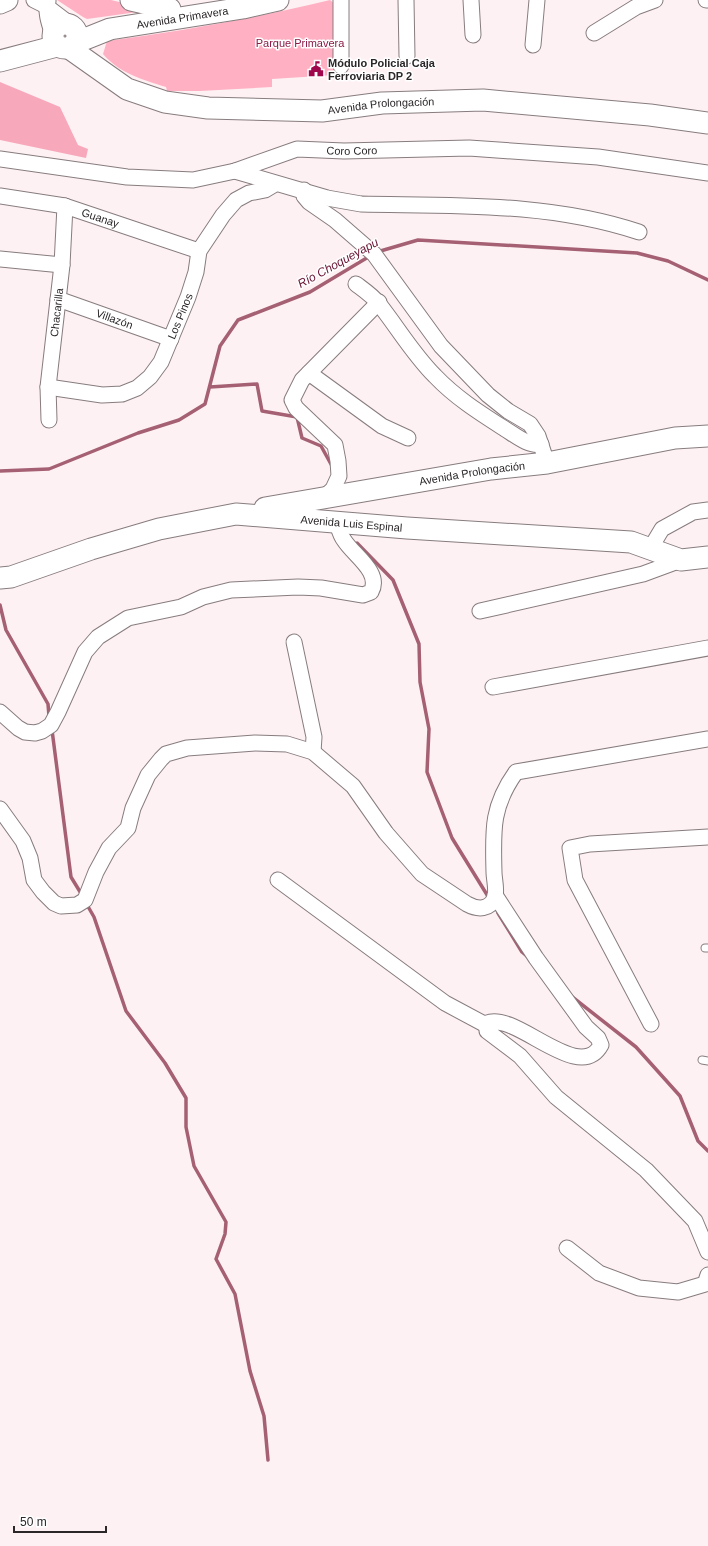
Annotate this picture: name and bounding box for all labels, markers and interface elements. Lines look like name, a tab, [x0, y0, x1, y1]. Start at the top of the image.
street label: Avenida Primavera	[136, 4, 230, 31]
park label: Parque Primavera	[256, 37, 345, 49]
place label: Módulo Policial Caja Ferroviaria DP 2	[328, 57, 436, 82]
public building icon: Módulo Policial Caja Ferroviaria DP 2	[307, 60, 325, 78]
street label: Avenida Prolongación	[327, 95, 434, 116]
street label: Coro Coro	[326, 144, 377, 157]
street label: Guanay	[80, 206, 121, 230]
water label: Río Choqueyapu	[295, 235, 381, 291]
street label: Chacarilla	[48, 287, 65, 338]
street label: Los Pinos	[165, 291, 195, 341]
street label: Villazón	[94, 307, 135, 331]
street label: Avenida Prolongación	[418, 459, 526, 487]
street label: Avenida Luis Espinal	[300, 513, 403, 534]
scale bar	[14, 1508, 106, 1534]
text: 50 m	[20, 1515, 47, 1529]

